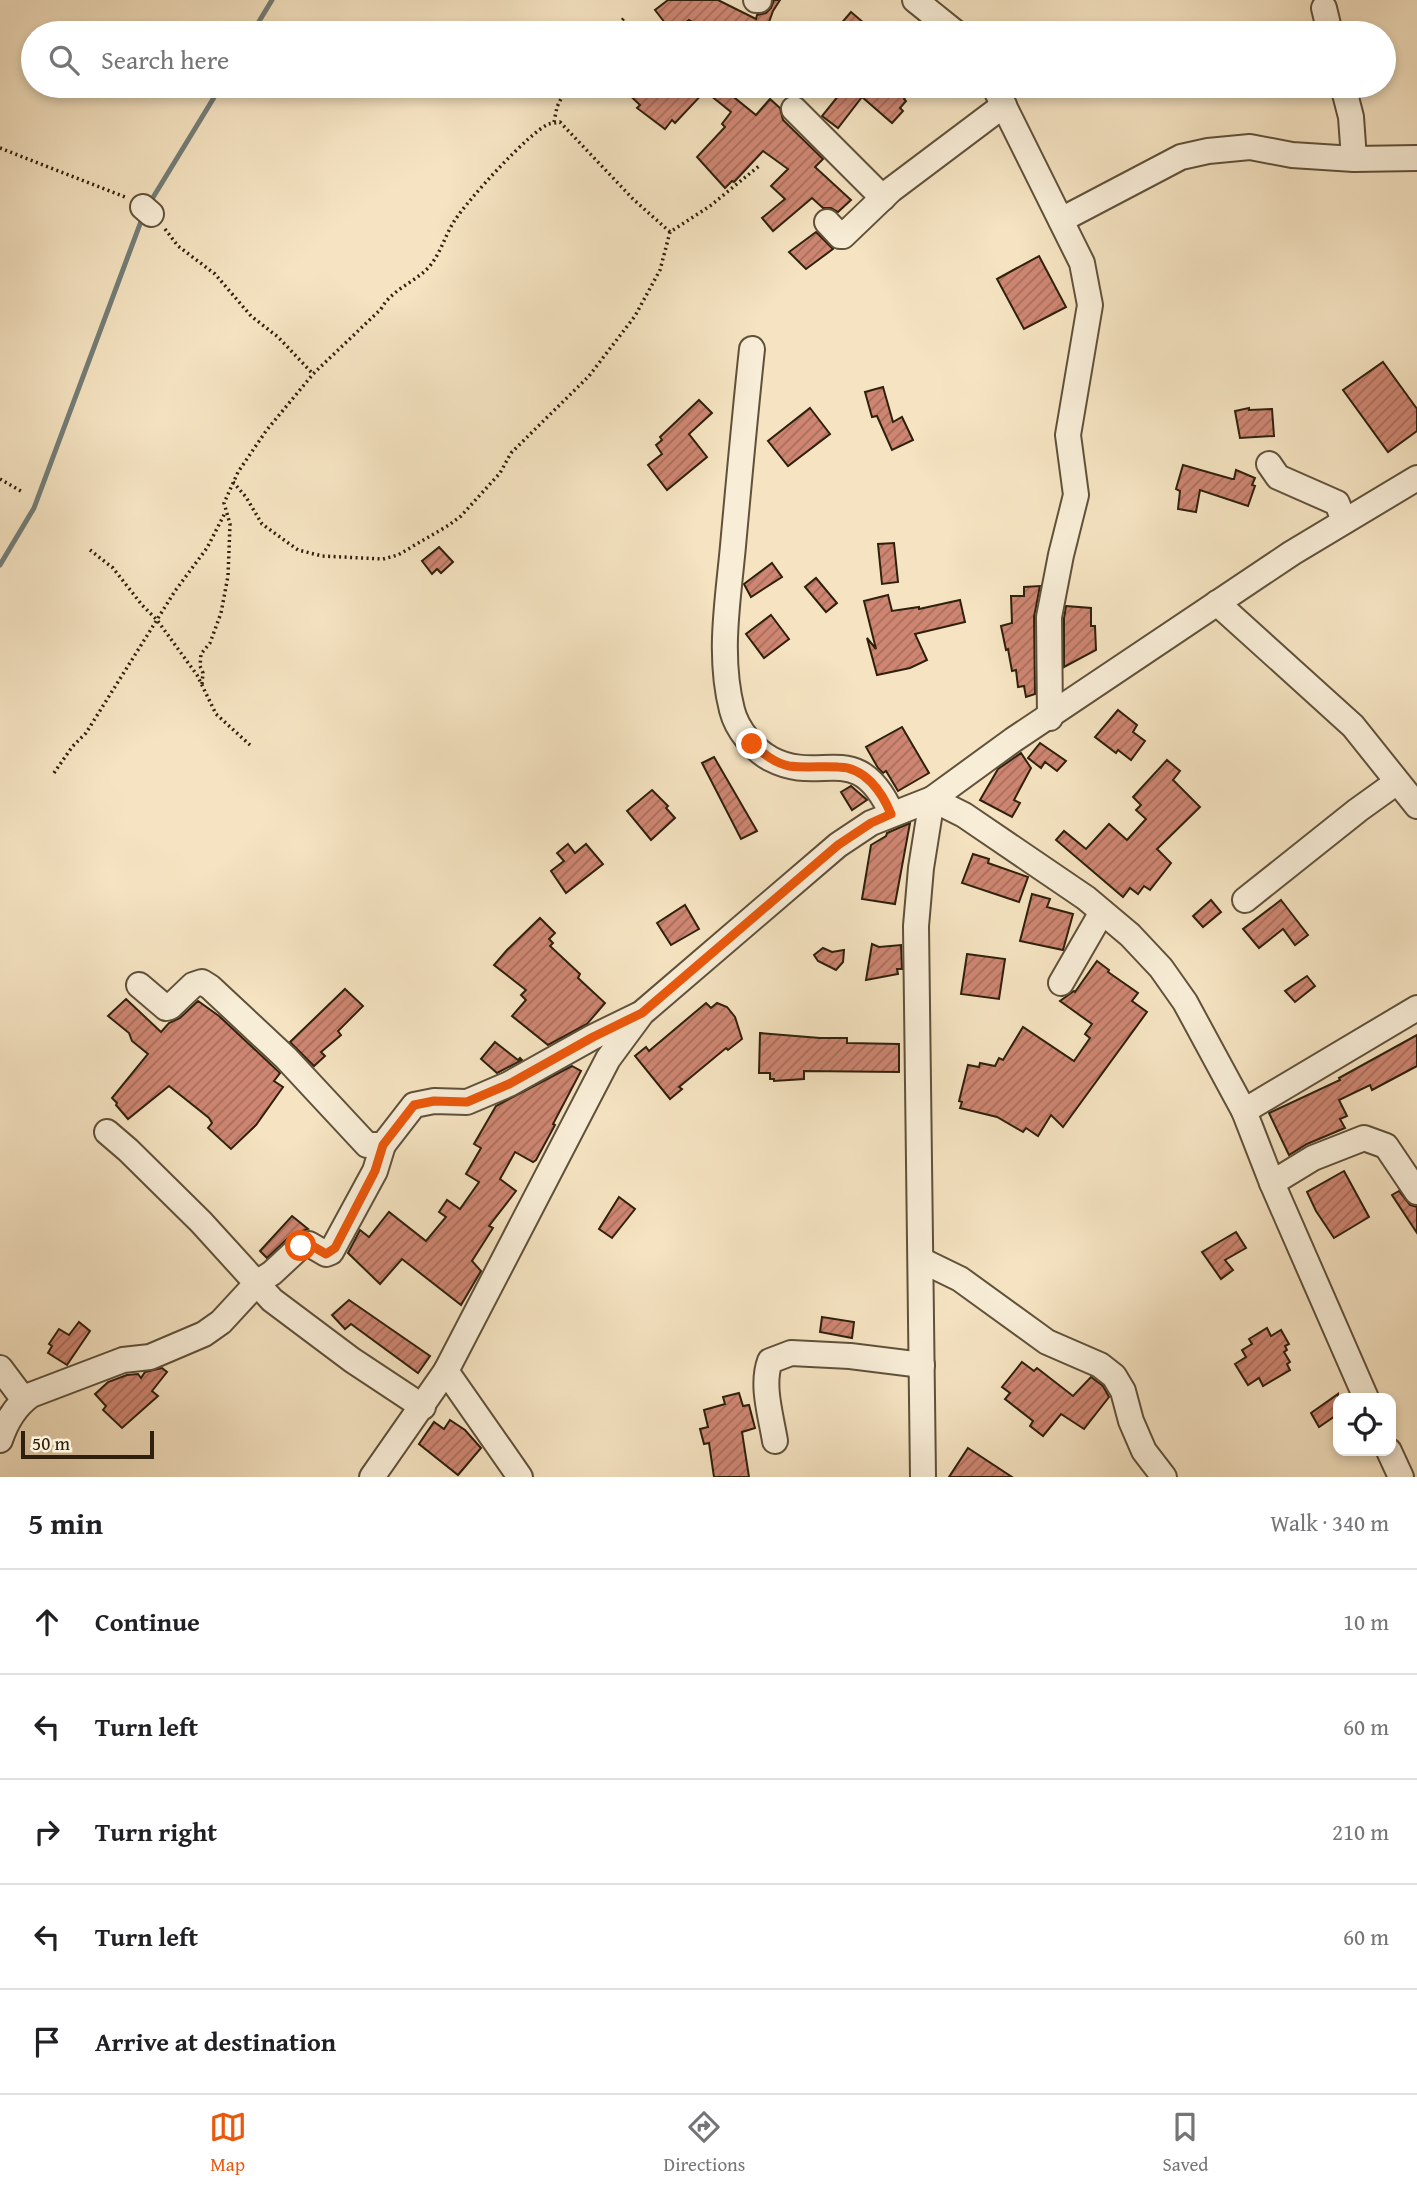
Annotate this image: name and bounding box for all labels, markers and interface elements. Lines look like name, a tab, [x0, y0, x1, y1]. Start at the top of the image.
search box	[21, 21, 1396, 98]
text: Search here	[101, 40, 229, 79]
icon: search	[45, 41, 83, 79]
route end	[736, 728, 767, 759]
route start	[285, 1230, 316, 1261]
map controls	[1333, 1393, 1396, 1456]
button: locate	[1333, 1393, 1396, 1456]
scale bar	[21, 1428, 154, 1460]
text: 50 m	[32, 1429, 70, 1457]
text: 5 min	[28, 1501, 103, 1545]
text: Walk · 340 m	[1270, 1506, 1389, 1539]
text: Continue	[95, 1602, 200, 1641]
icon: ahead	[28, 1603, 66, 1641]
text: 10 m	[1343, 1605, 1389, 1638]
text: Turn left	[95, 1707, 198, 1746]
icon: left	[28, 1708, 66, 1746]
text: 60 m	[1343, 1710, 1389, 1743]
text: Turn right	[95, 1812, 217, 1851]
icon: right	[28, 1813, 66, 1851]
text: 210 m	[1332, 1815, 1389, 1848]
text: Turn left	[95, 1917, 198, 1956]
icon: left	[28, 1918, 66, 1956]
text: 60 m	[1343, 1920, 1389, 1953]
text: Arrive at destination	[95, 2022, 336, 2061]
icon: arrive	[28, 2023, 66, 2061]
tab: Map	[209, 2108, 247, 2178]
tab: Directions	[664, 2108, 745, 2178]
tab: Saved	[1162, 2108, 1208, 2178]

